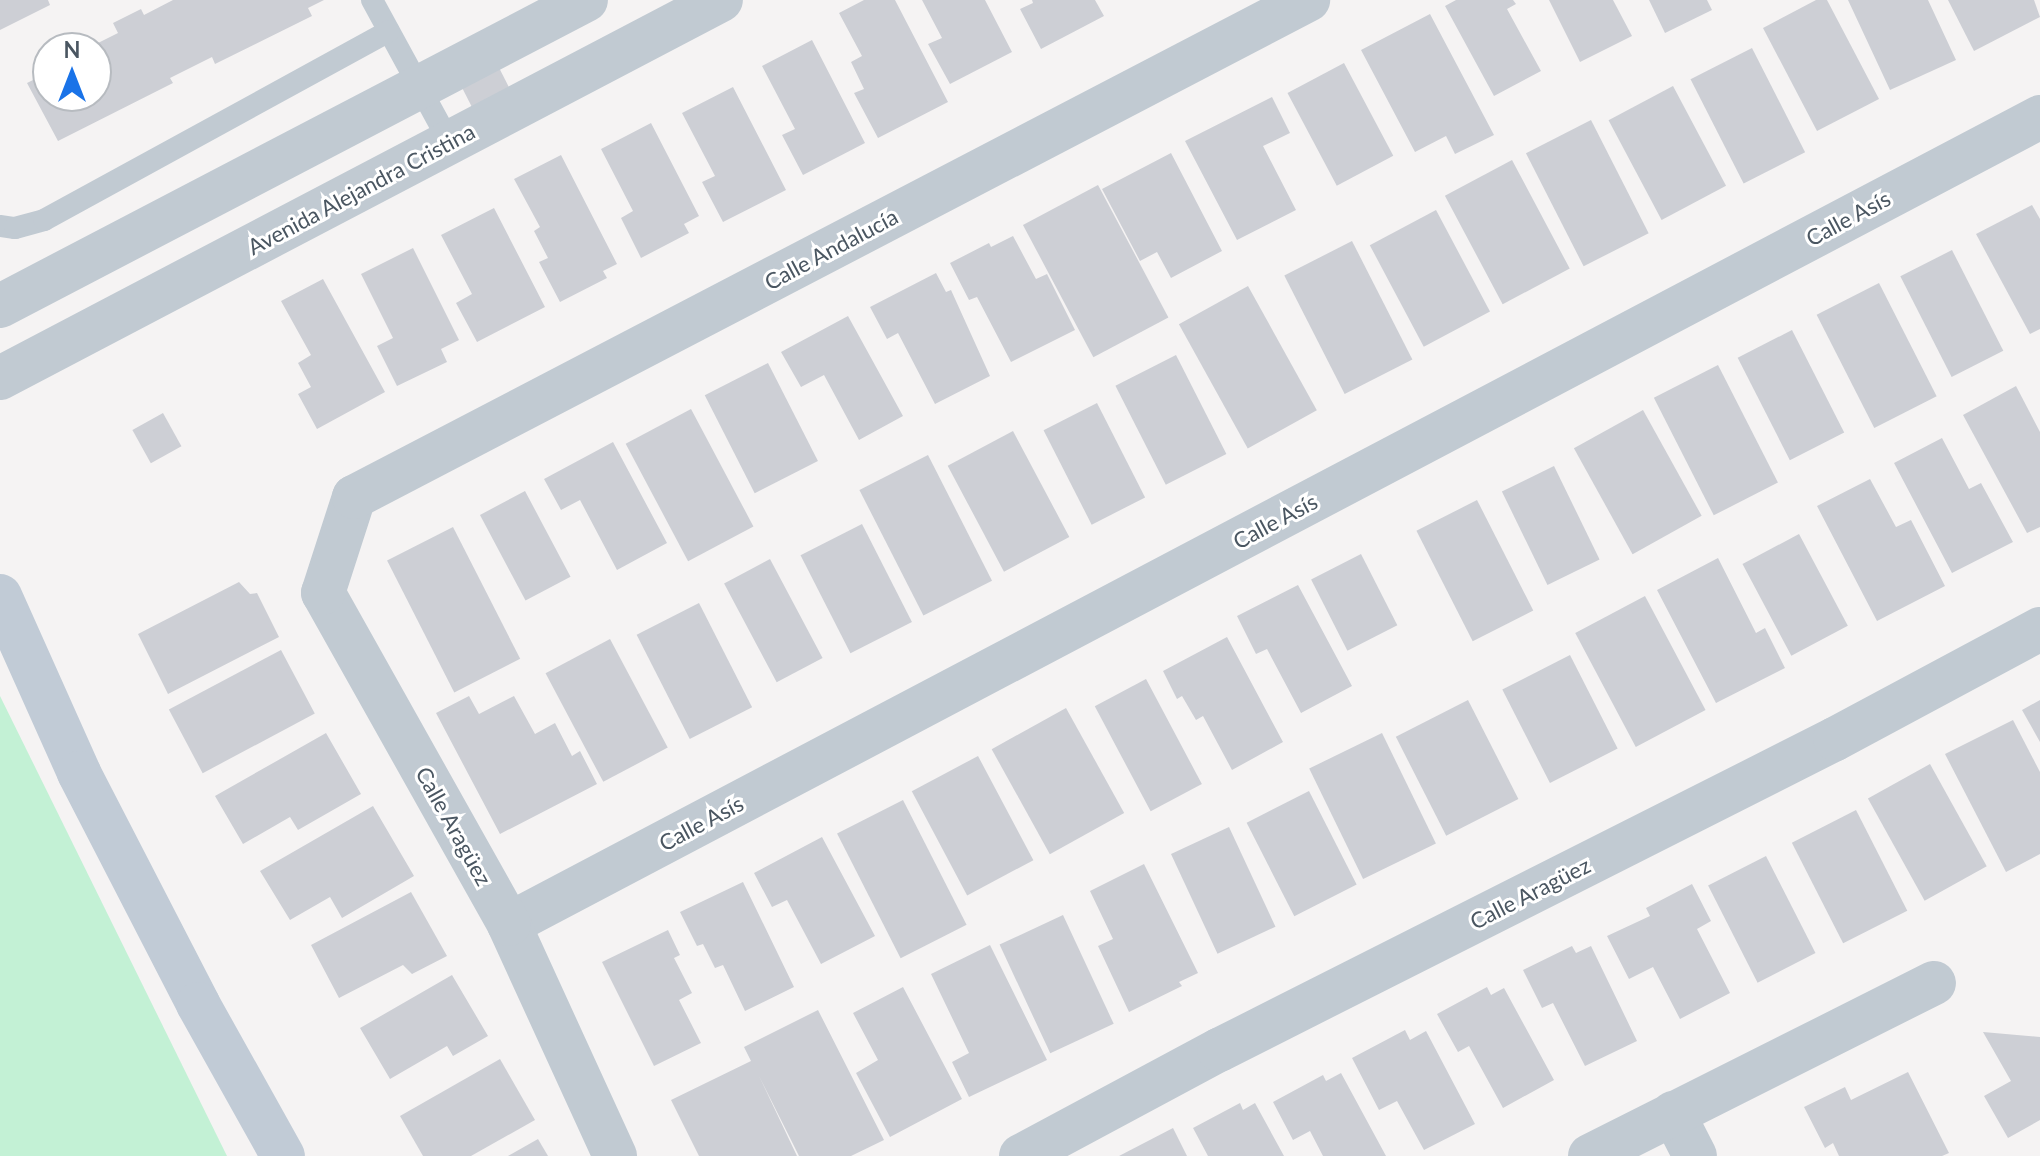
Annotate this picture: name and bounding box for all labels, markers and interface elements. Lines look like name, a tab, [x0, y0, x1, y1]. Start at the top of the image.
north arrow	[32, 32, 112, 112]
text: N	[64, 36, 80, 63]
street label: Avenida Alejandra Cristina	[243, 118, 479, 260]
street label: Calle Asís	[1801, 185, 1895, 251]
street label: Calle Andalucía	[760, 203, 902, 295]
street label: Calle Asís	[1228, 488, 1322, 554]
street label: Calle Aragüez	[410, 762, 498, 890]
street label: Calle Asís	[654, 790, 748, 856]
street label: Calle Aragüez	[1465, 851, 1595, 935]

